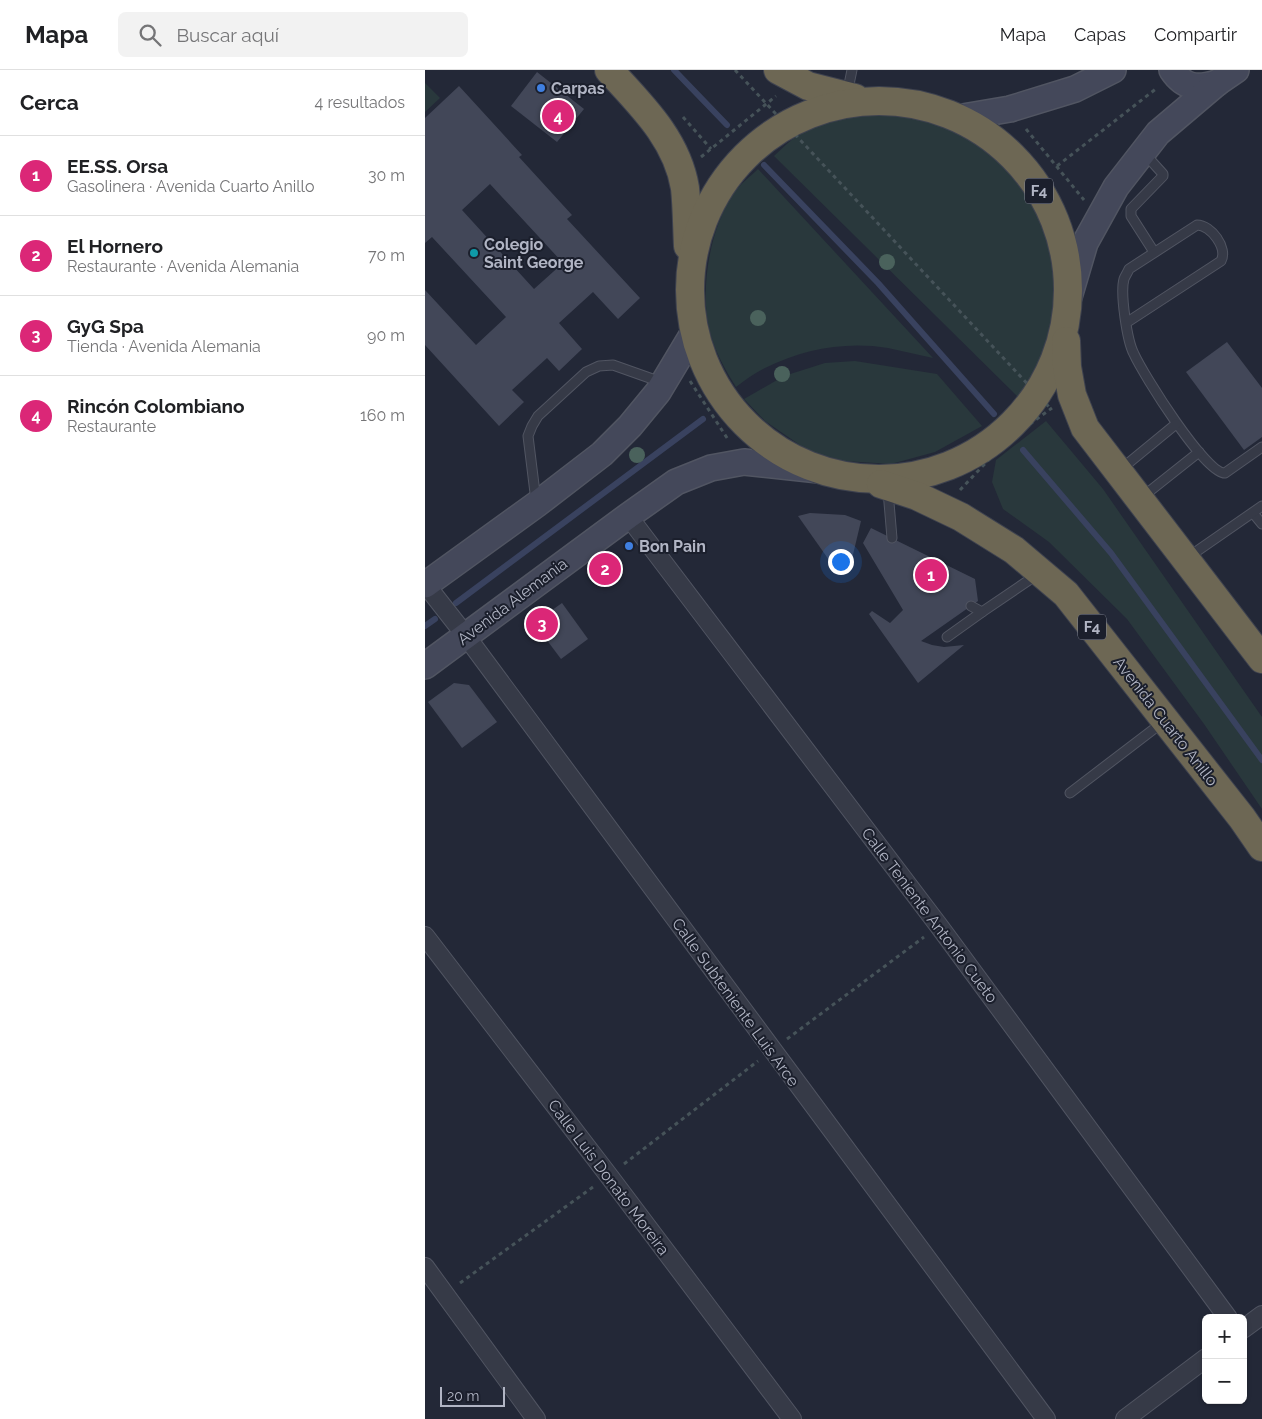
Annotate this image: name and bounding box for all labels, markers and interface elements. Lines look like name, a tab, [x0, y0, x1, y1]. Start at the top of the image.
search box	[118, 12, 468, 57]
text: Mapa	[25, 20, 88, 49]
icon: search	[136, 21, 164, 49]
text: Buscar aquí	[176, 24, 279, 46]
text: Mapa	[1000, 24, 1046, 45]
text: Capas	[1074, 24, 1126, 45]
text: Compartir	[1154, 24, 1237, 45]
place label: Carpas	[551, 79, 605, 98]
marker: Carpas	[535, 82, 547, 94]
text: Cerca	[20, 90, 79, 115]
text: 4 resultados	[315, 93, 405, 112]
pin: 4	[542, 97, 574, 135]
text: EE.SS. Orsa	[67, 155, 168, 177]
text: 1	[32, 166, 40, 185]
text: 30 m	[368, 166, 405, 185]
text: Gasolinera · Avenida Cuarto Anillo	[67, 177, 314, 196]
road number: F4	[1025, 178, 1053, 204]
text: El Hornero	[67, 235, 163, 257]
place label: Colegio Saint George	[484, 235, 584, 272]
text: 2	[31, 246, 41, 265]
text: 70 m	[368, 246, 405, 265]
marker: Colegio Saint George	[468, 247, 480, 259]
text: Restaurante · Avenida Alemania	[67, 257, 299, 276]
text: GyG Spa	[67, 315, 144, 337]
text: 3	[32, 326, 40, 345]
text: 90 m	[367, 326, 405, 345]
text: Tienda · Avenida Alemania	[67, 337, 261, 356]
text: Rincón Colombiano	[67, 395, 245, 417]
text: 4	[31, 406, 41, 425]
text: 160 m	[360, 406, 405, 425]
text: Restaurante	[67, 417, 156, 436]
place label: Bon Pain	[639, 537, 706, 556]
marker: Bon Pain	[623, 540, 635, 552]
your location	[828, 549, 854, 575]
pin: 2	[589, 550, 621, 588]
street label: Avenida Alemania	[454, 554, 571, 649]
pin: 1	[915, 556, 947, 594]
pin: 3	[526, 605, 558, 643]
road number: F4	[1078, 614, 1106, 640]
street label: Avenida Cuarto Anillo	[1109, 653, 1222, 790]
street label: Calle Teniente Antonio Cueto	[858, 824, 1002, 1007]
street label: Calle Subteniente Luis Arce	[668, 914, 803, 1090]
street label: Calle Luis Donato Moreira	[544, 1096, 673, 1259]
map controls	[1202, 1314, 1247, 1404]
button: +	[1202, 1314, 1247, 1359]
button: −	[1202, 1359, 1247, 1404]
scale bar	[440, 1384, 505, 1407]
text: 20 m	[447, 1388, 479, 1404]

